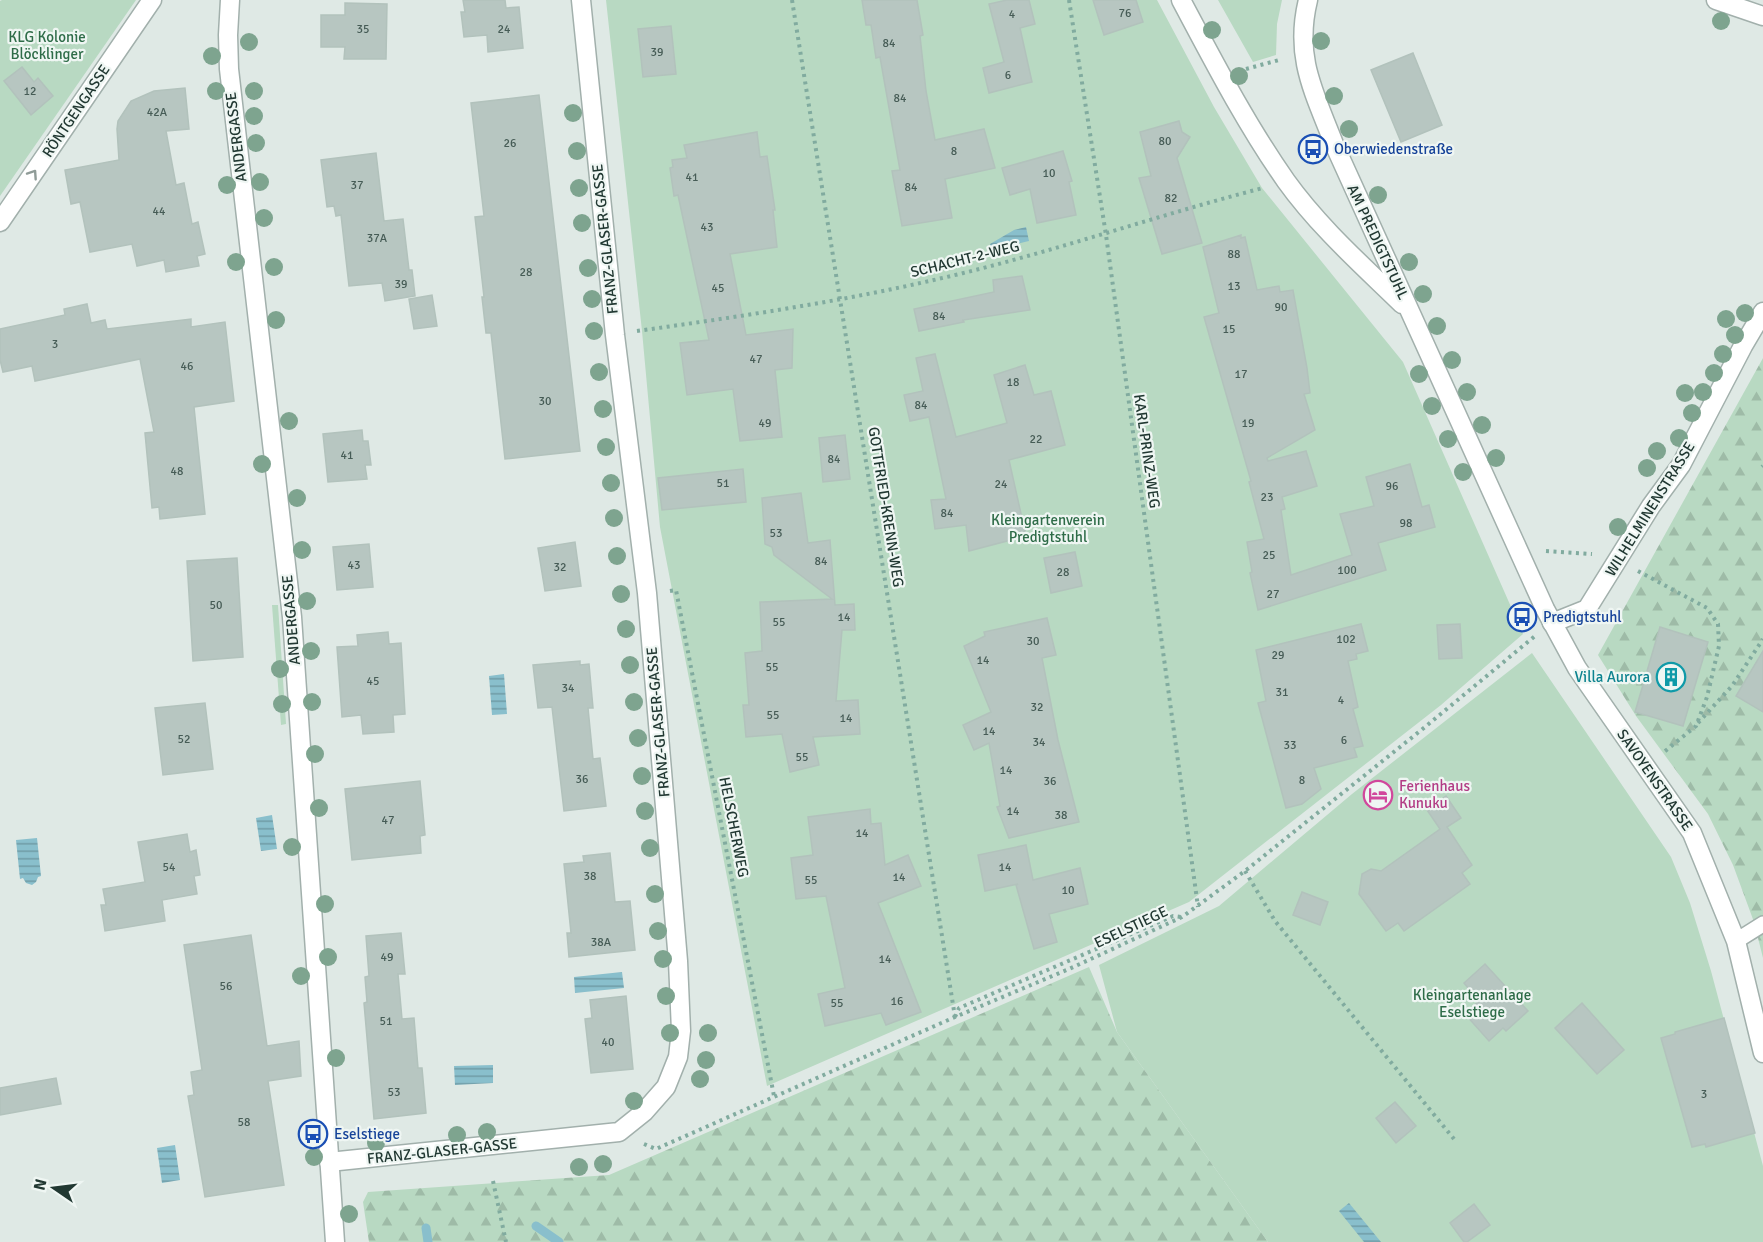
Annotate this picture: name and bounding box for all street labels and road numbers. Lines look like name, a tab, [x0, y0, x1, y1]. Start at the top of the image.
street label: RÖNTGENGASSE	[38, 61, 114, 161]
street label: ANDERGASSE	[222, 91, 250, 183]
street label: FRANZ-GLASER-GASSE	[588, 163, 622, 315]
street label: AM PREDIGTSTUHL	[1343, 182, 1413, 303]
street label: SCHACHT-2-WEG	[909, 237, 1021, 281]
street label: KARL-PRINZ-WEG	[1130, 393, 1164, 509]
street label: GOTTFRIED-KRENN-WEG	[864, 426, 908, 588]
street label: WILHELMINENSTRASSE	[1601, 438, 1699, 580]
street label: ANDERGASSE	[278, 574, 304, 666]
street label: FRANZ-GLASER-GASSE	[642, 646, 674, 798]
street label: SAVOYENSTRASSE	[1613, 726, 1697, 834]
street label: HELSCHERWEG	[715, 775, 753, 879]
street label: ESELSTIEGE	[1091, 902, 1171, 952]
street label: FRANZ-GLASER-GASSE	[366, 1134, 518, 1168]

